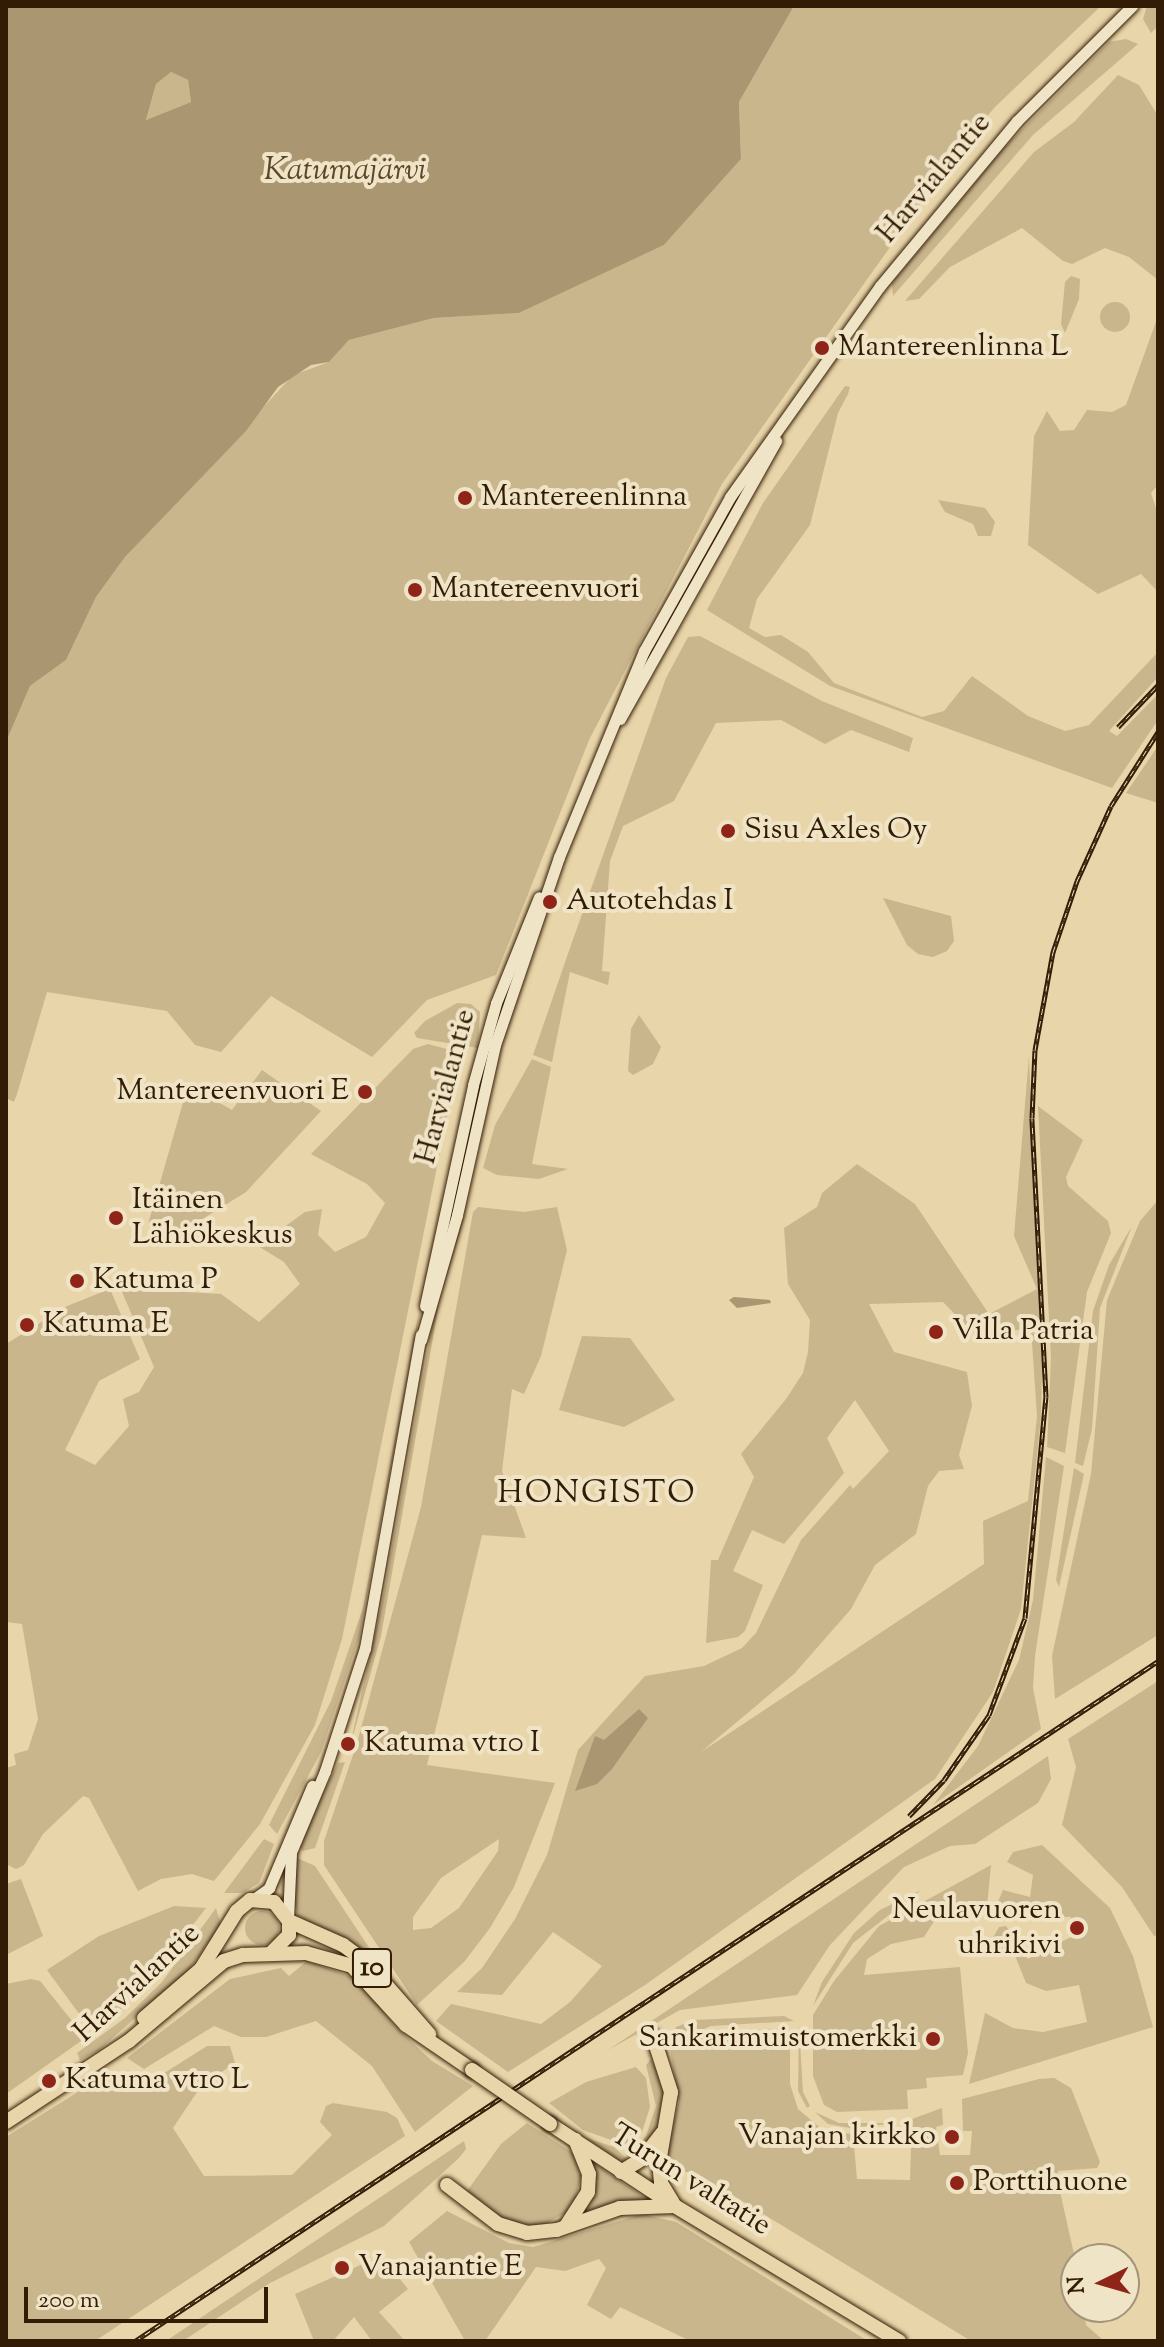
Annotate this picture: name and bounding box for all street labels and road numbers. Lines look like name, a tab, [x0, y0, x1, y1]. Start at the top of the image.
street label: Harvialantie	[870, 107, 1000, 251]
street label: Harvialantie	[409, 1006, 485, 1168]
street label: Harvialantie	[68, 1917, 208, 2051]
road number: 10	[350, 1944, 394, 1992]
street label: Turun valtatie	[603, 2117, 777, 2245]

